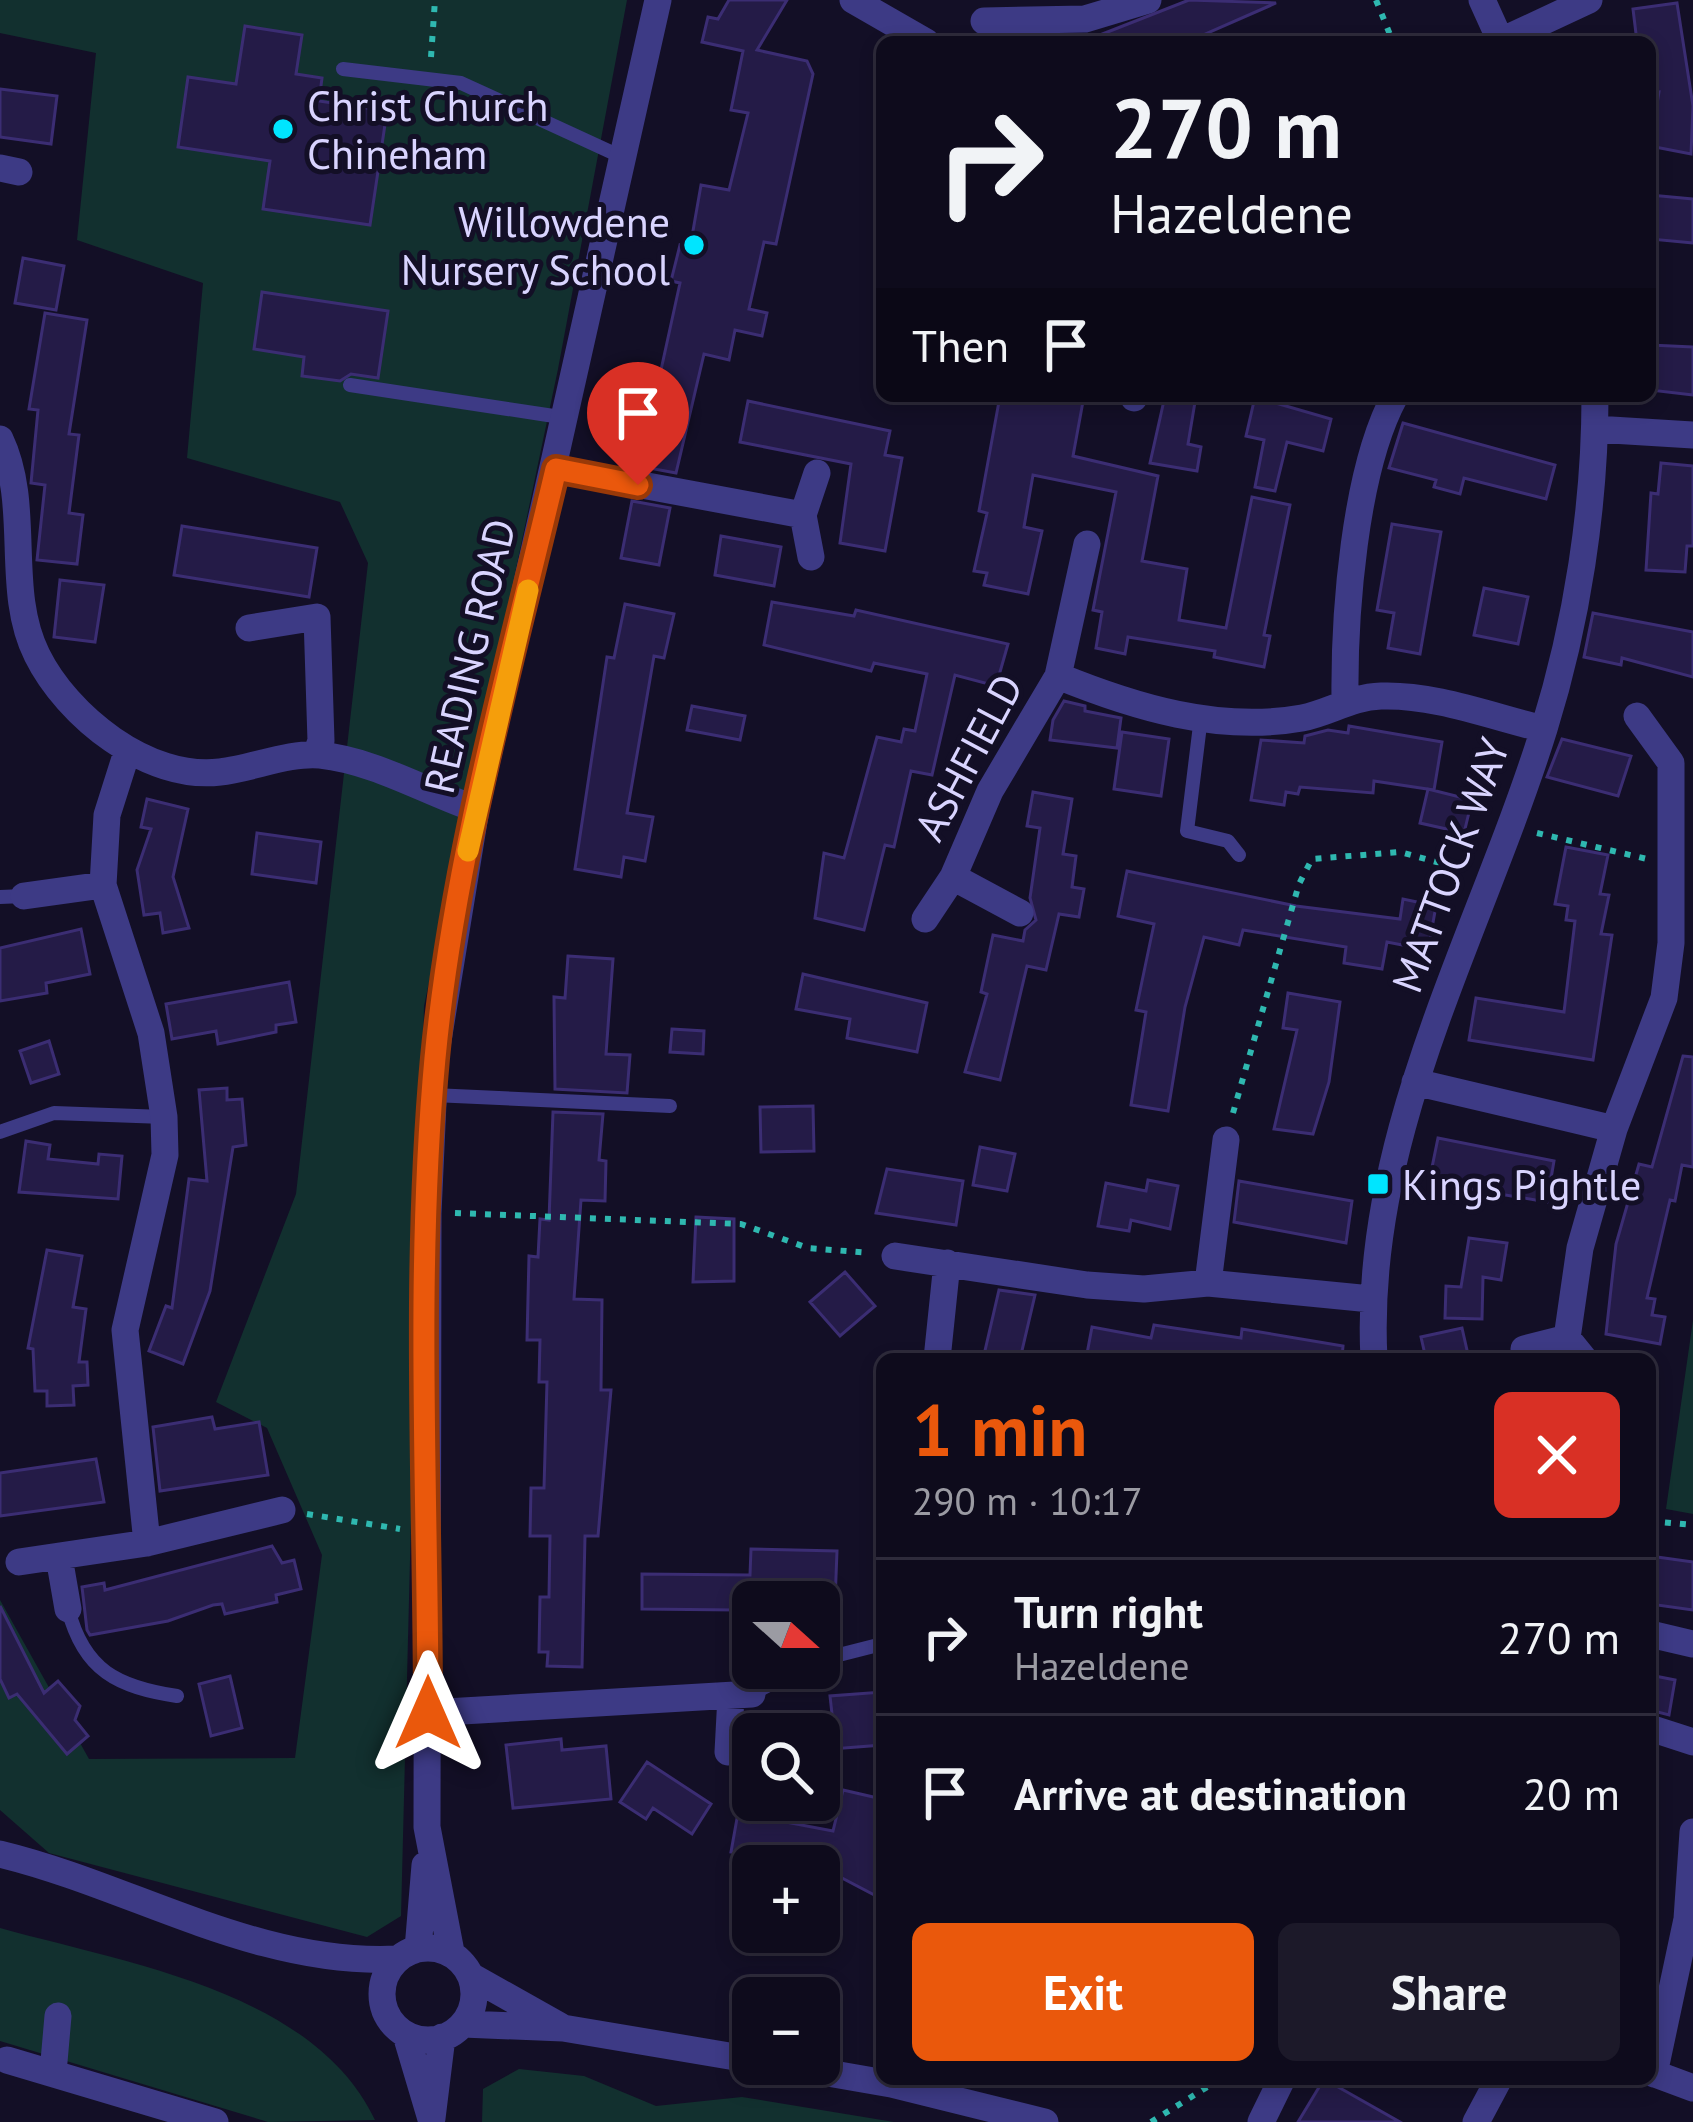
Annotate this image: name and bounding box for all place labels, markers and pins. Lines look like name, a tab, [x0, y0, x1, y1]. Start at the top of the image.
place label: Christ Church Chineham	[307, 78, 548, 181]
marker: Christ Church Chineham	[270, 116, 296, 142]
place label: Willowdene Nursery School	[401, 194, 670, 297]
marker: Willowdene Nursery School	[681, 232, 707, 258]
pin	[587, 362, 689, 485]
place label: Kings Pightle	[1402, 1157, 1641, 1212]
marker: Kings Pightle	[1365, 1171, 1391, 1197]

